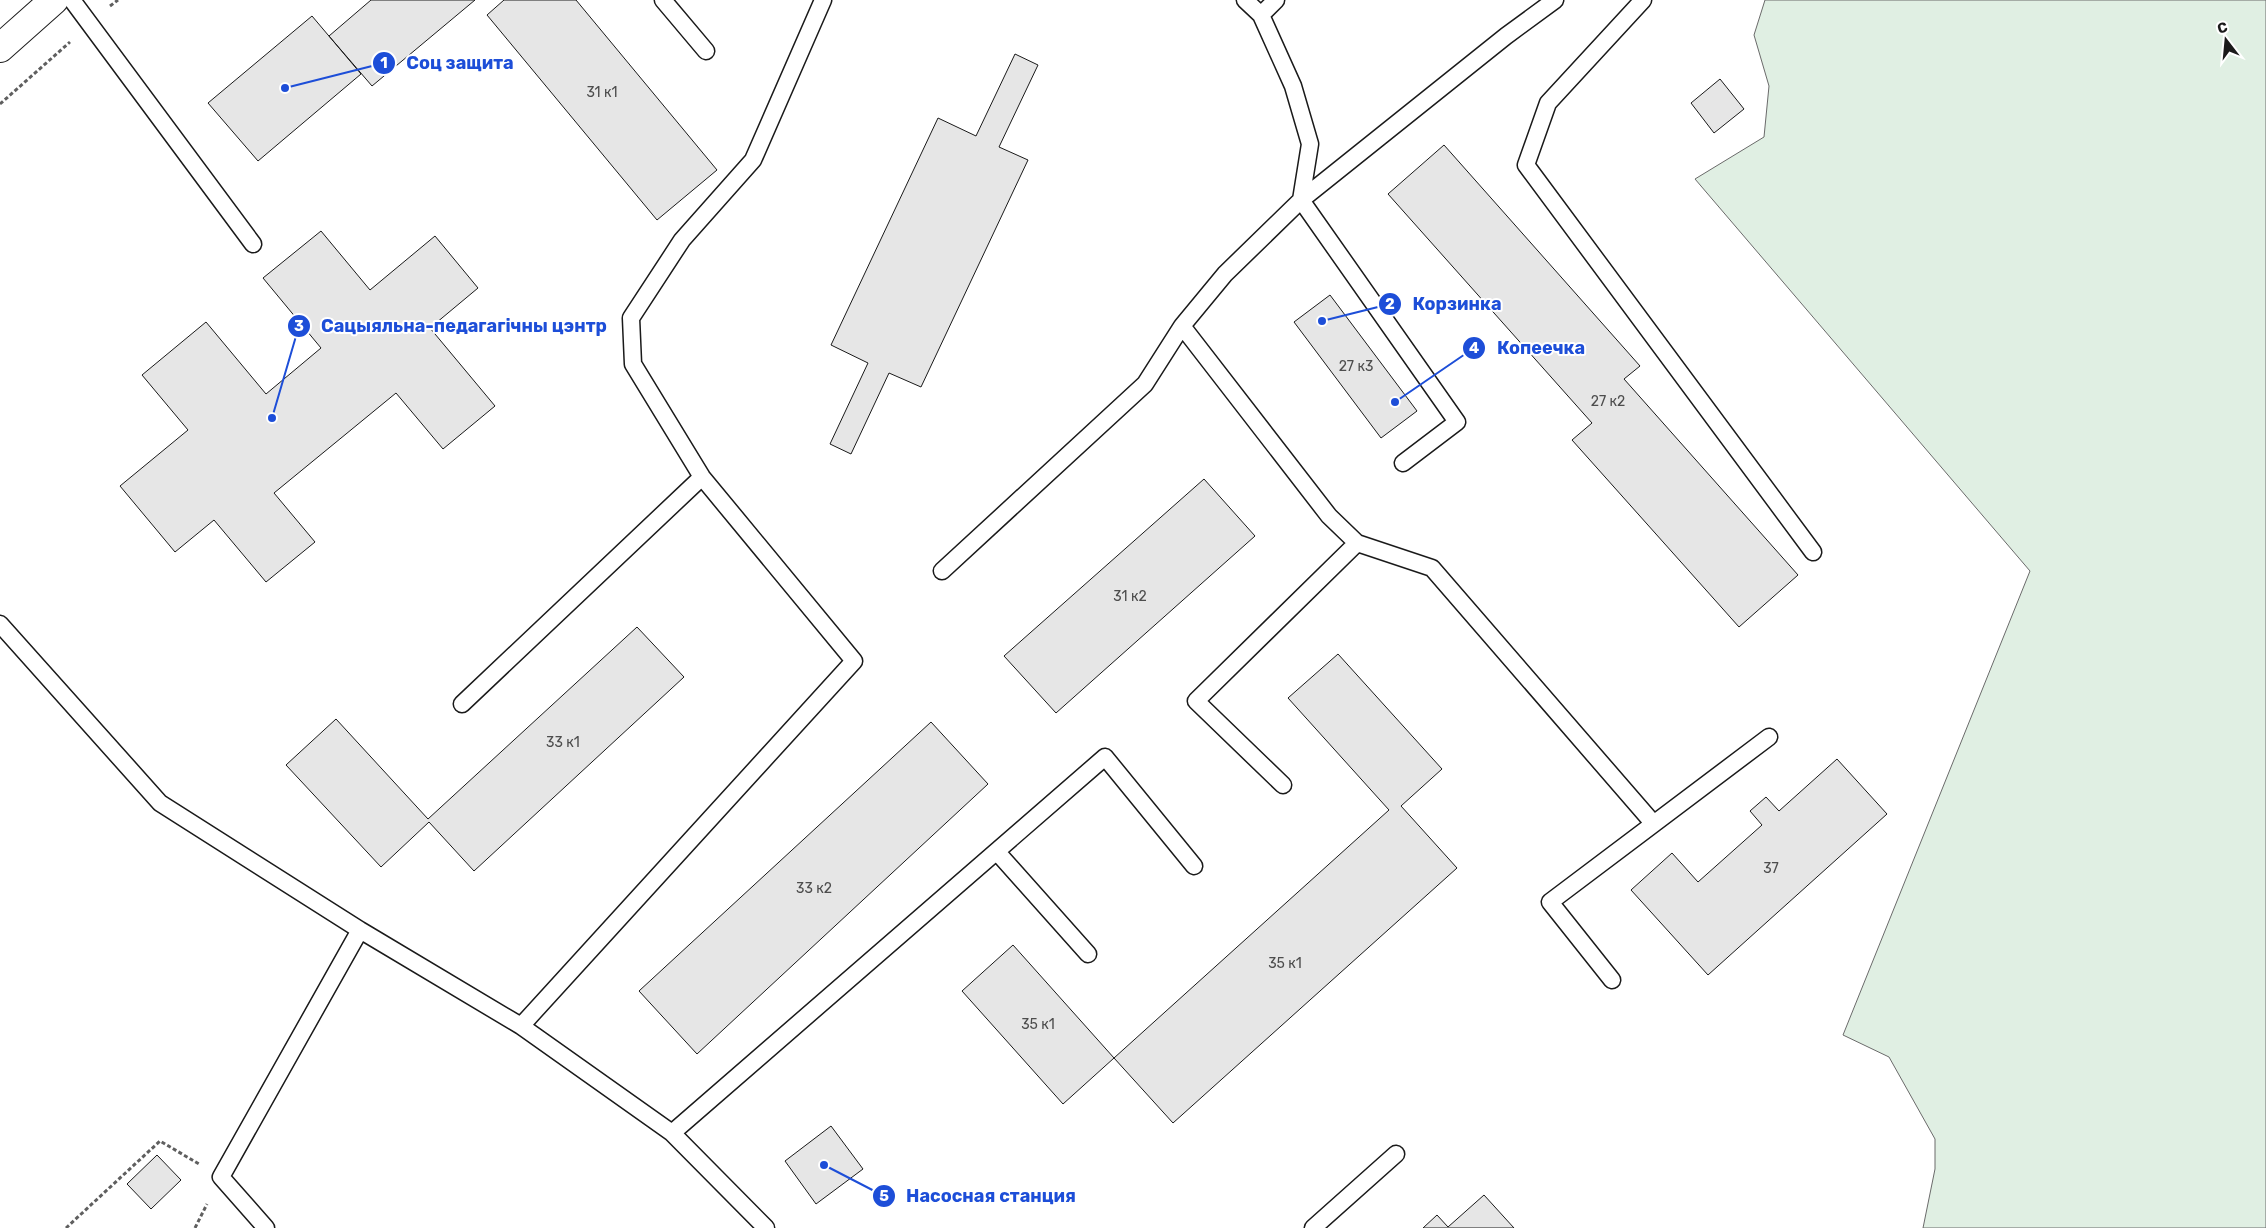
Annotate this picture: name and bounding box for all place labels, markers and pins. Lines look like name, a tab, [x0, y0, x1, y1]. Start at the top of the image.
callout: Соц защита	[371, 46, 524, 79]
callout: Корзинка	[1378, 287, 1512, 320]
callout: Сацыяльна-педагагічны цэнтр	[286, 309, 617, 342]
callout: Копеечка	[1462, 332, 1595, 365]
callout: Насосная станция	[871, 1179, 1086, 1212]

